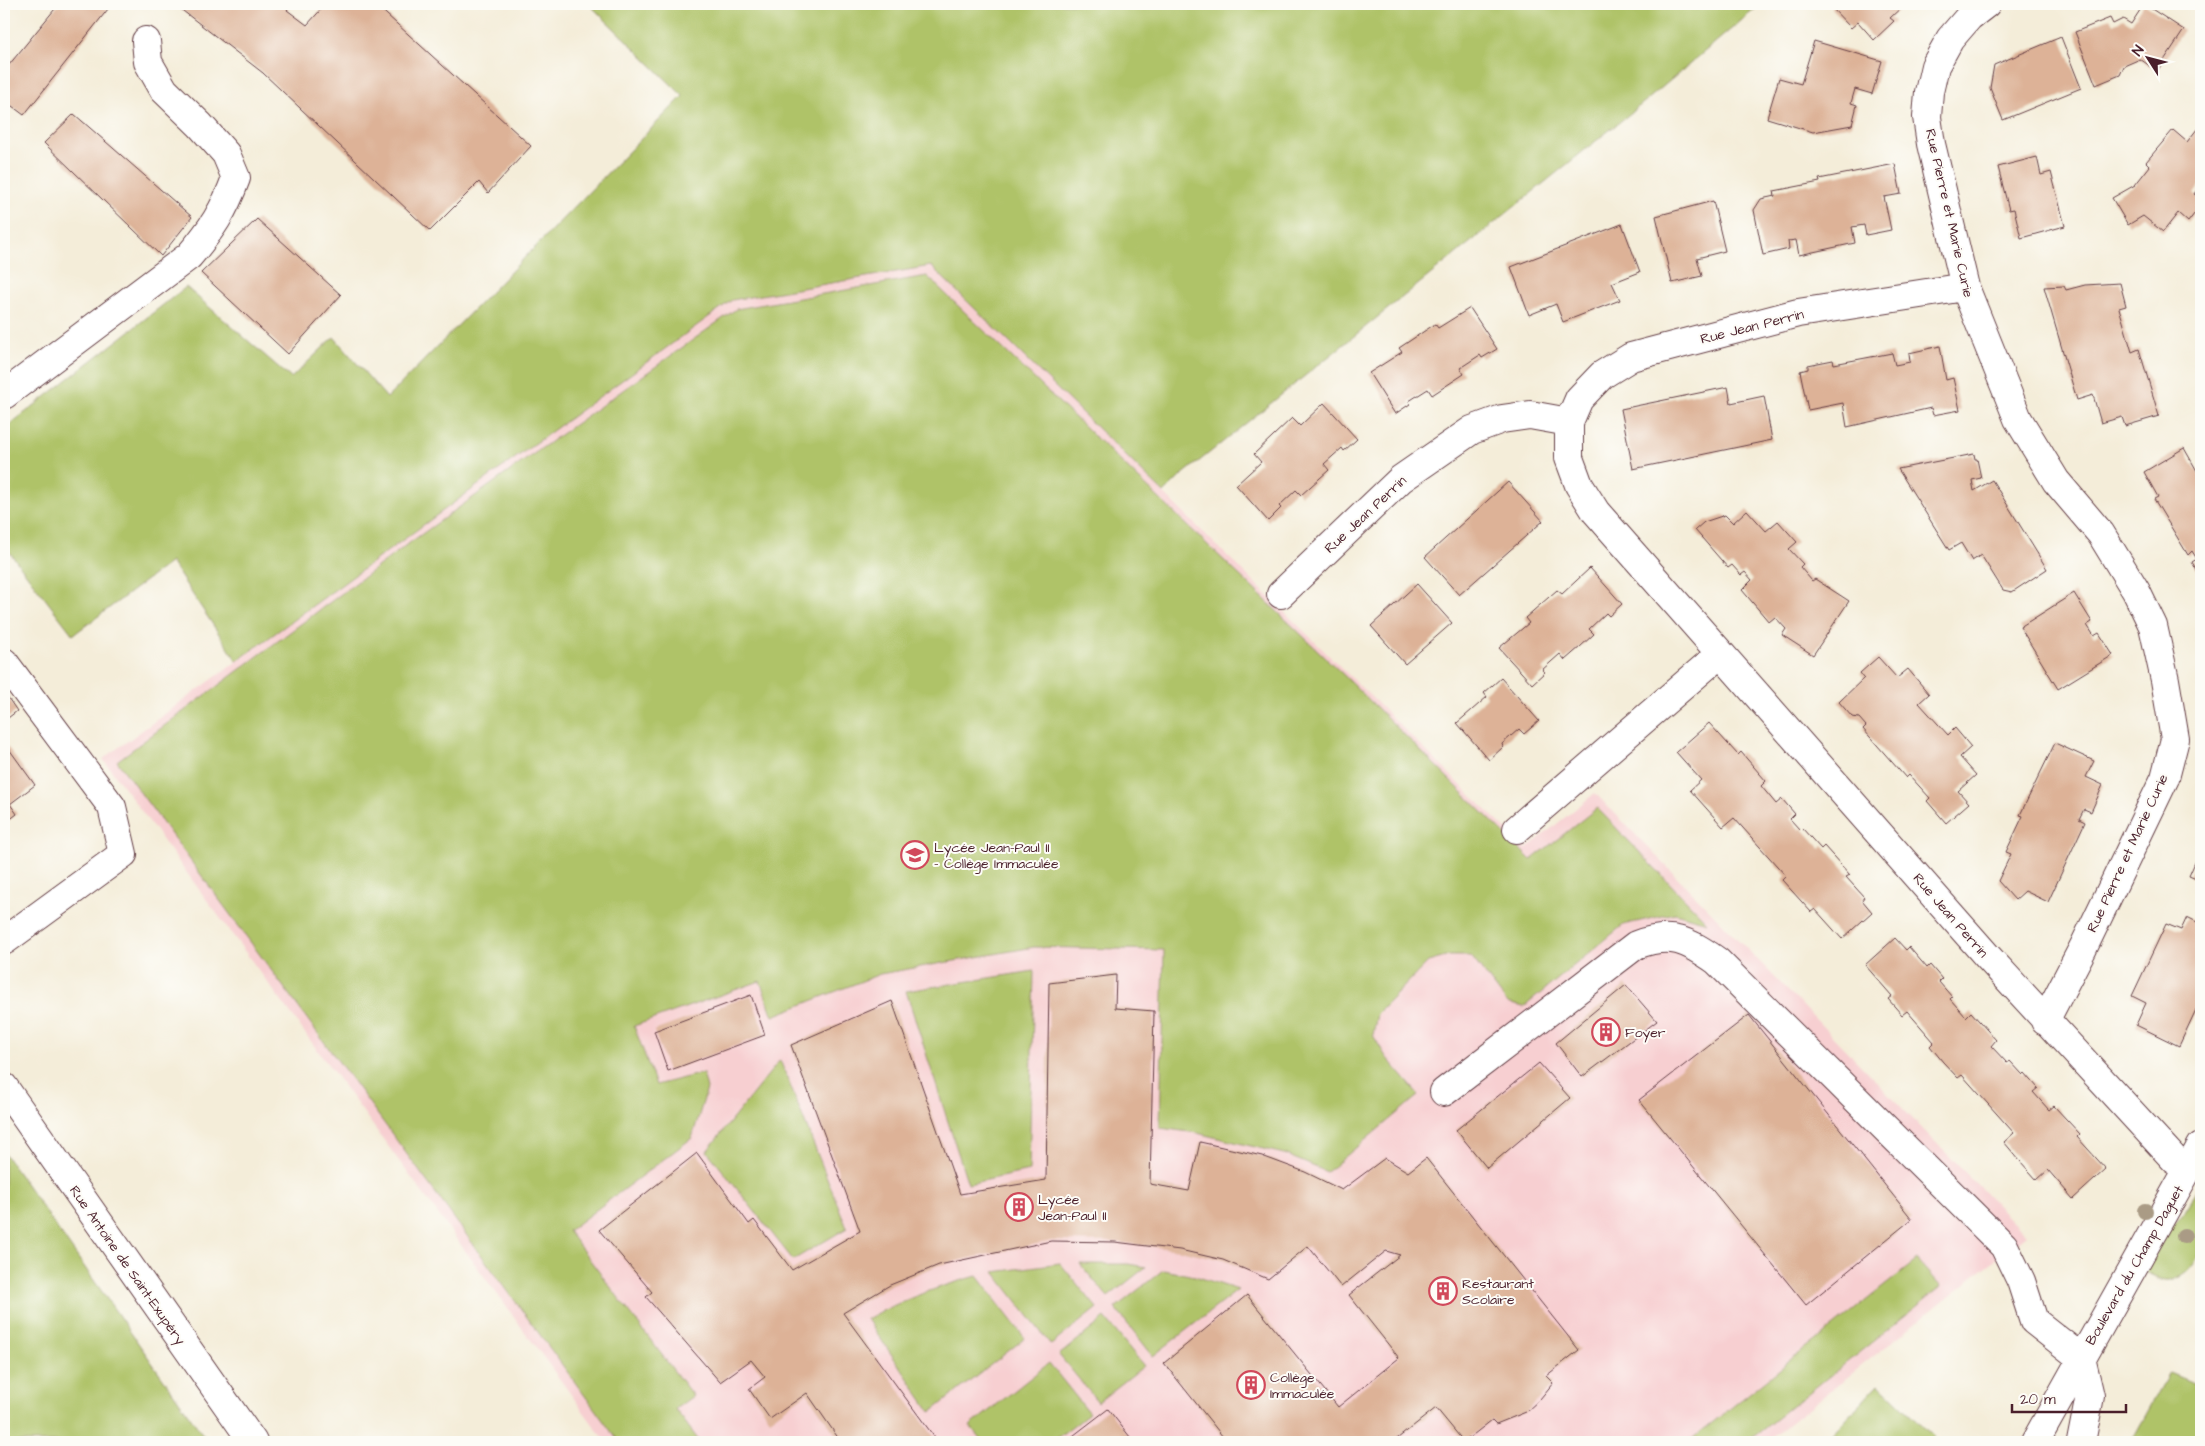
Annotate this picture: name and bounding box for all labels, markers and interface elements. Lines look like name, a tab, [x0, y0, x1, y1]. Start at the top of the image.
north arrow	[2122, 32, 2172, 82]
text: N	[2128, 41, 2149, 60]
street label: Rue Pierre et Marie Curie	[1920, 127, 1978, 300]
street label: Rue Jean Perrin	[1698, 304, 1806, 350]
street label: Rue Jean Perrin	[1320, 471, 1411, 558]
street label: Rue Pierre et Marie Curie	[2082, 771, 2174, 936]
place label: Lycée Jean-Paul II - Collège Immaculée	[934, 838, 1059, 874]
school or university icon: Lycée Jean-Paul II - Collège Immaculée	[900, 840, 930, 870]
street label: Rue Jean Perrin	[1908, 869, 1993, 962]
building icon: Foyer	[1591, 1017, 1621, 1047]
place label: Foyer	[1625, 1023, 1666, 1043]
street label: Rue Antoine de Saint-Exupéry	[64, 1182, 190, 1350]
street label: Boulevard du Champ Daguet	[2081, 1182, 2189, 1349]
place label: Lycée Jean-Paul II	[1038, 1190, 1107, 1226]
building icon: Lycée Jean-Paul II	[1004, 1192, 1034, 1222]
place label: Restaurant Scolaire	[1462, 1274, 1534, 1310]
building icon: Restaurant Scolaire	[1428, 1276, 1458, 1306]
place label: Collège Immaculée	[1270, 1368, 1335, 1404]
building icon: Collège Immaculée	[1236, 1370, 1266, 1400]
scale bar	[2012, 1381, 2126, 1413]
text: 20 m	[2020, 1389, 2056, 1410]

